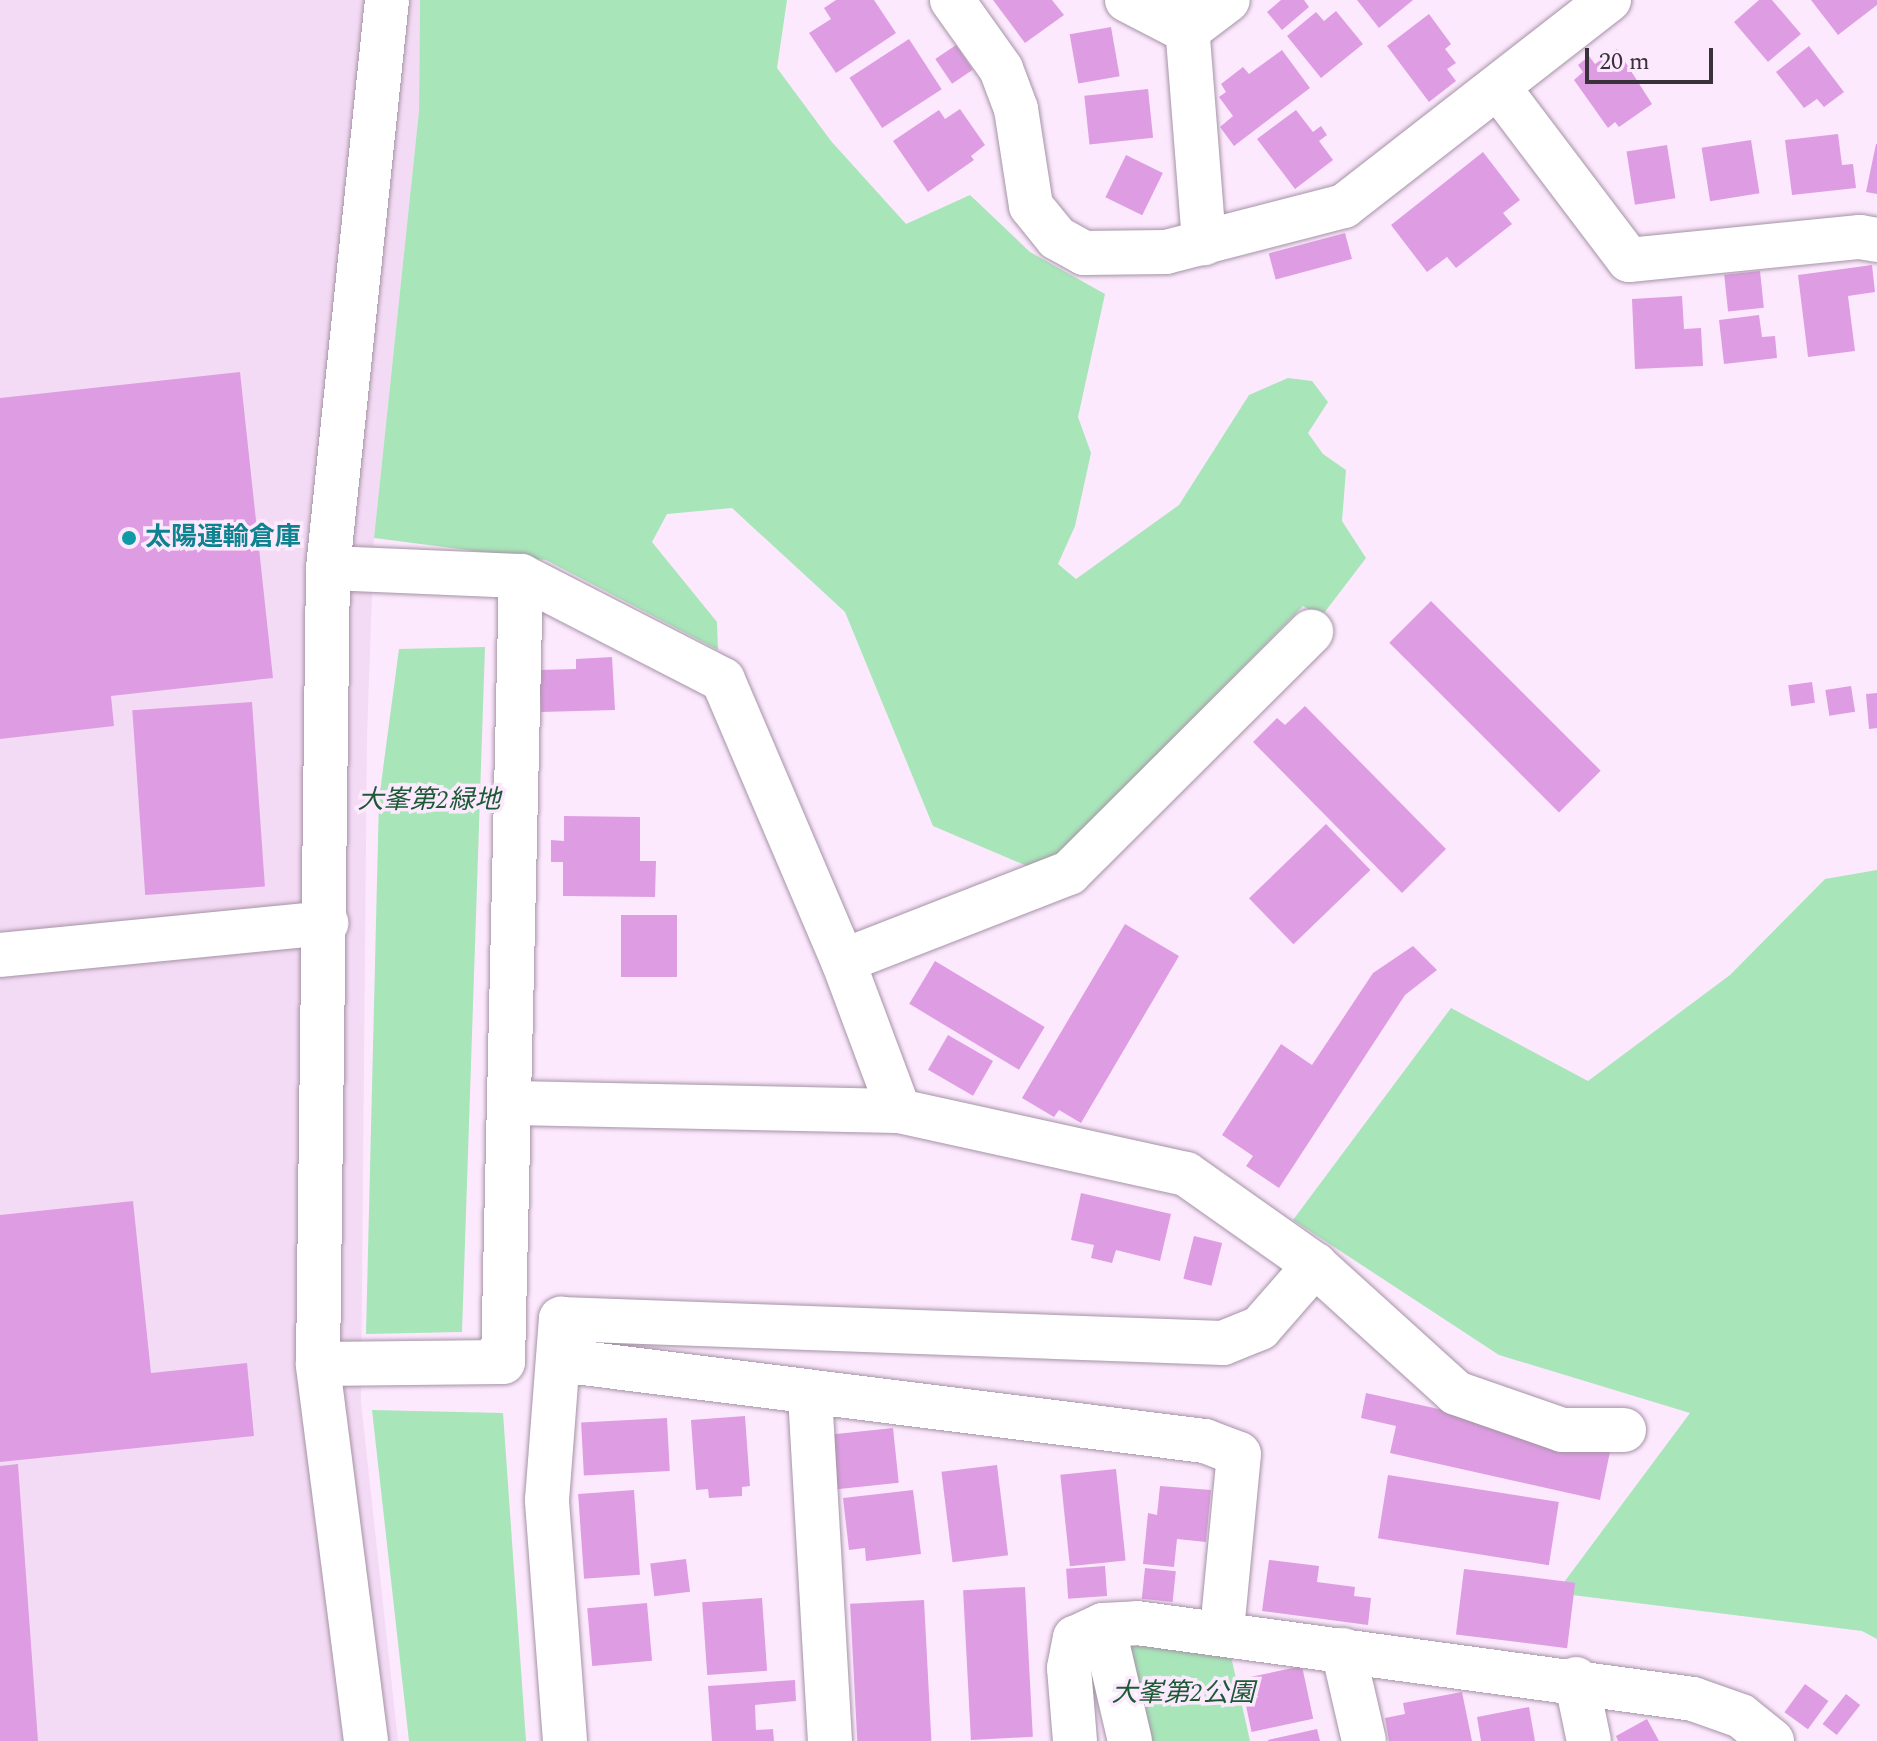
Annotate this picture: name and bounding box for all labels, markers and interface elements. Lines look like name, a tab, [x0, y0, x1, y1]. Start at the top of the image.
scale bar	[1589, 32, 1717, 82]
text: 20 m	[1599, 44, 1650, 80]
place label: 太陽運輸倉庫	[145, 522, 301, 554]
marker: 太陽運輸倉庫	[120, 529, 138, 547]
park label: 大峯第2緑地	[358, 785, 500, 817]
park label: 大峯第2公園	[1112, 1678, 1254, 1710]

